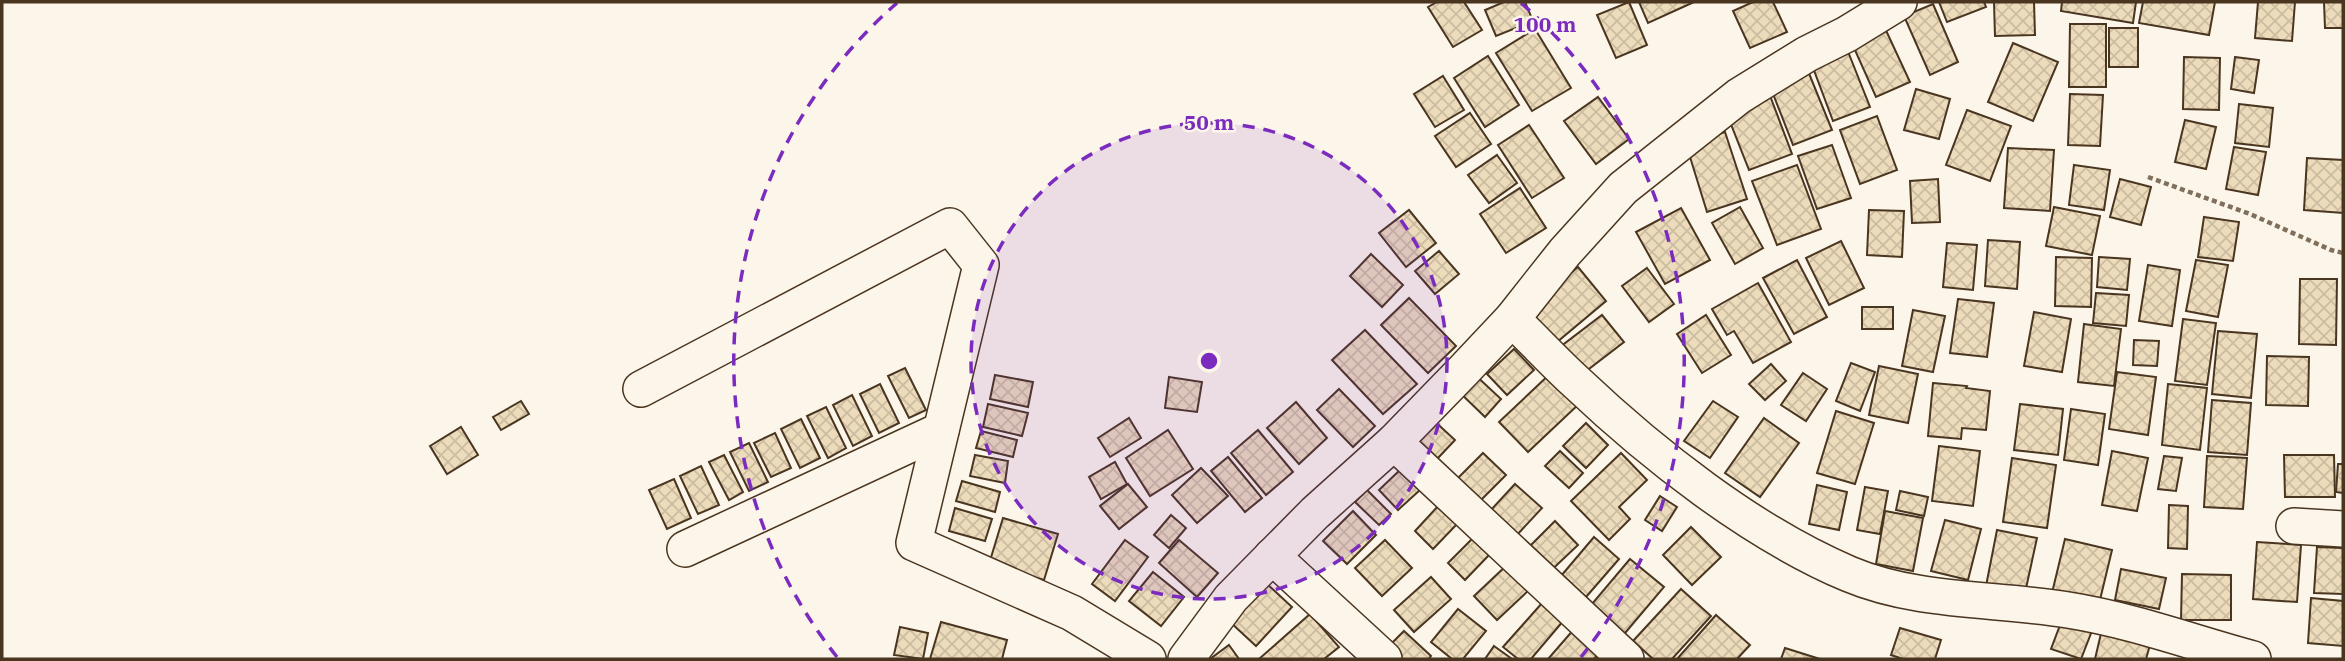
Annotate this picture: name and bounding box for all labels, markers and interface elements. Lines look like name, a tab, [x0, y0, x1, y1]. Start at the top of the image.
text: 100 m	[1513, 10, 1577, 38]
text: 50 m	[1184, 108, 1234, 136]
centre of rings	[1197, 349, 1221, 373]

